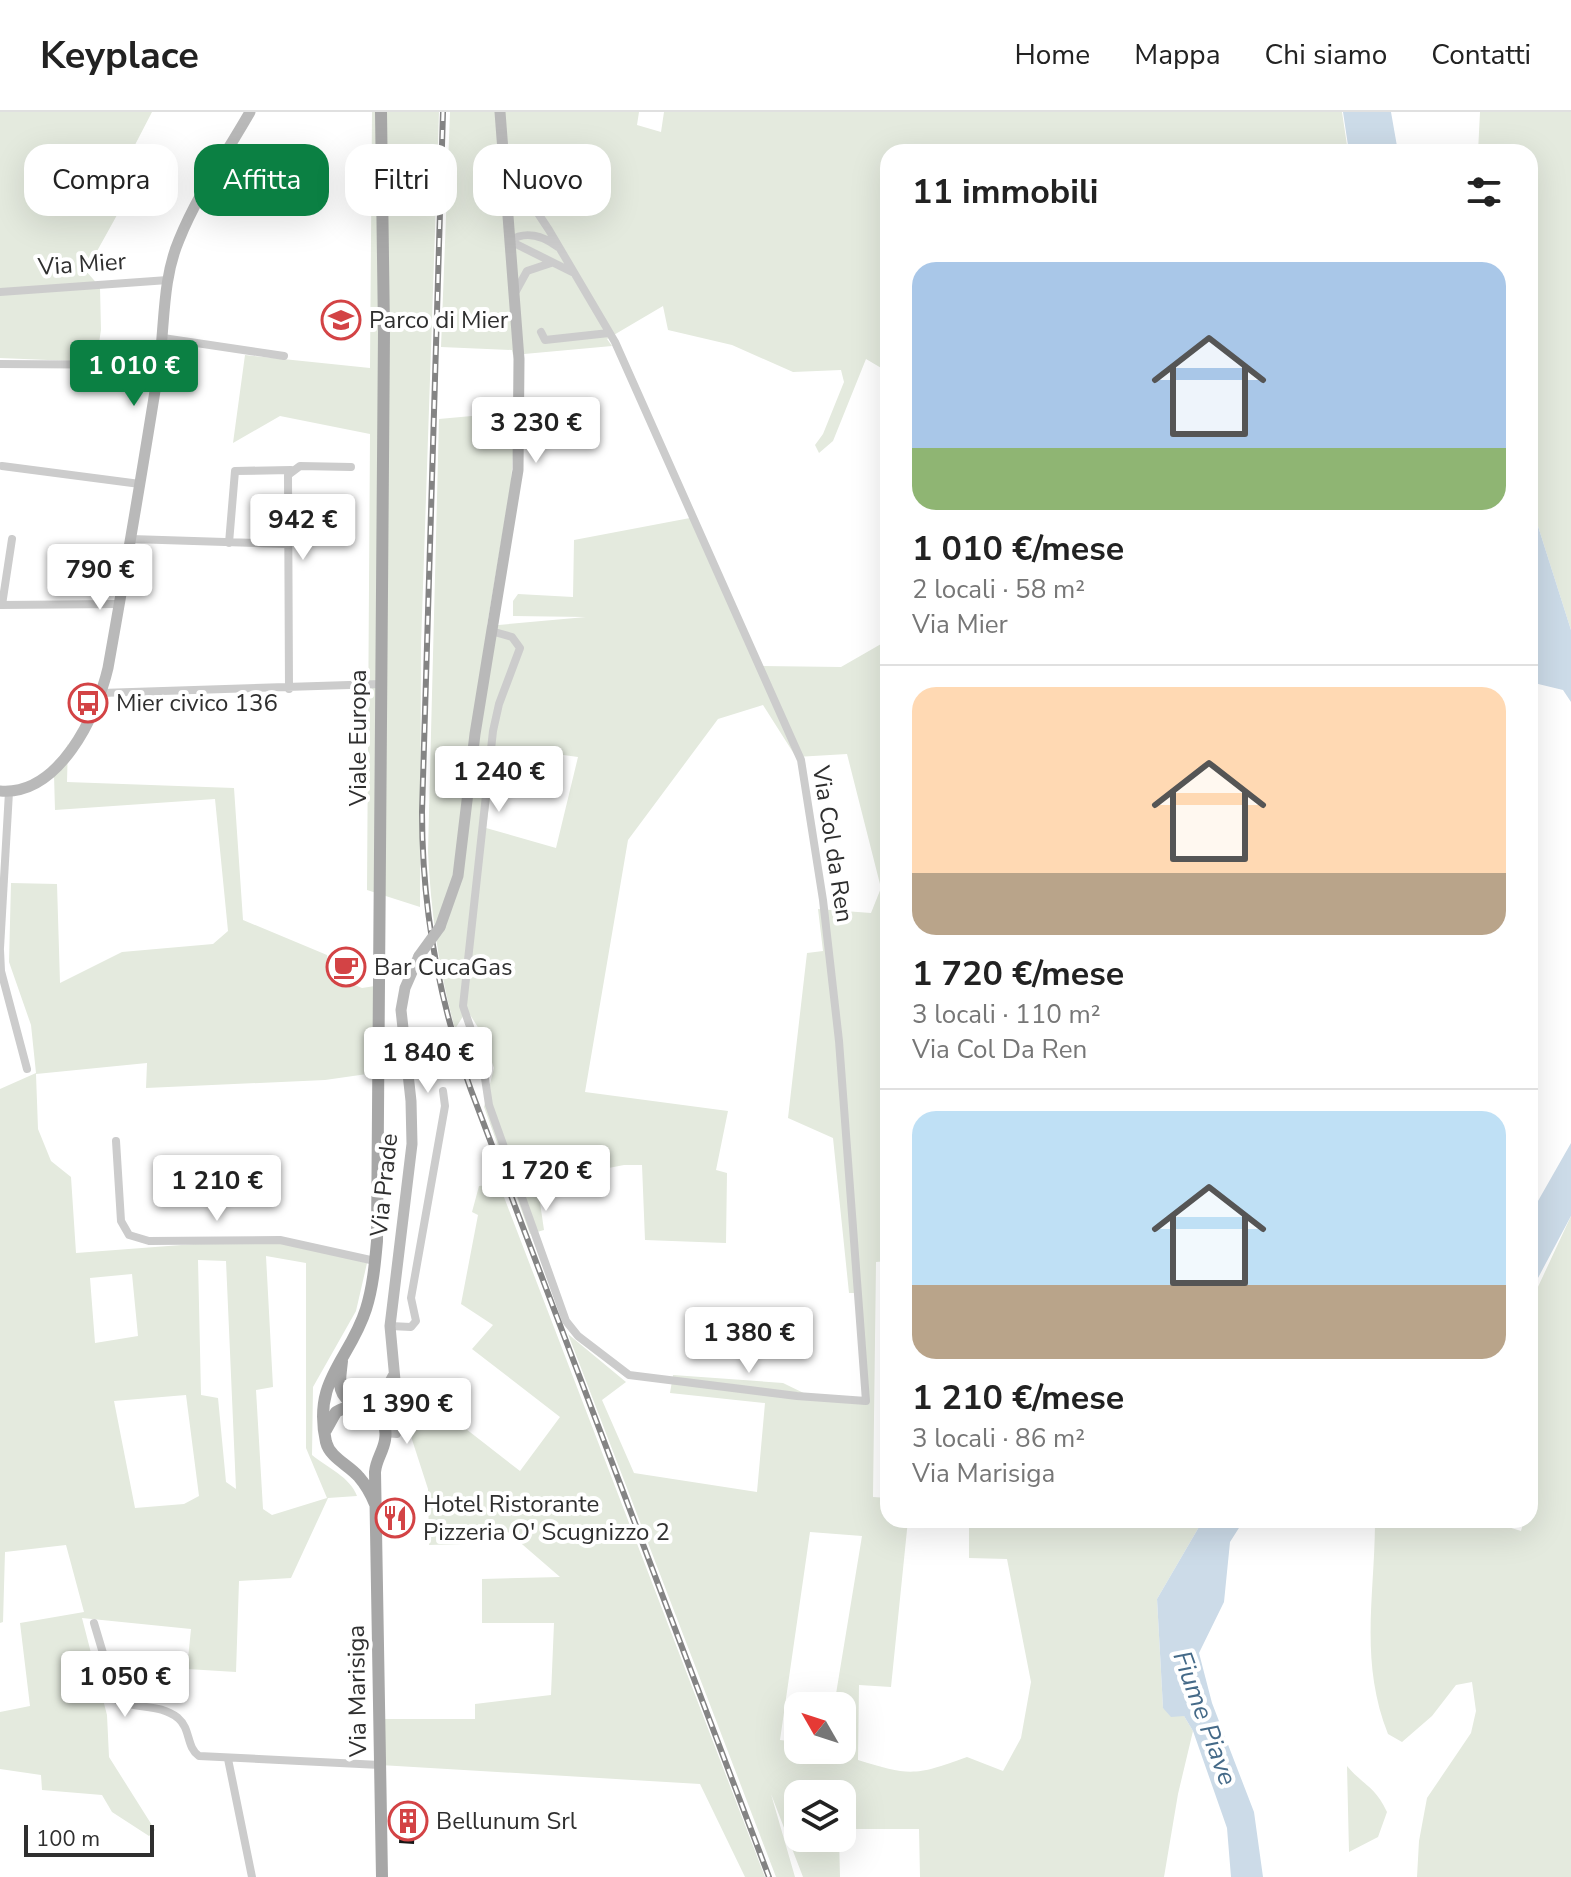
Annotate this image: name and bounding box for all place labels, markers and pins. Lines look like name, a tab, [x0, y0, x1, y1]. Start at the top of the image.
school or university icon: Parco di Mier	[320, 299, 362, 341]
place label: Parco di Mier	[369, 304, 509, 336]
pin: 1 010 €	[60, 340, 208, 408]
pin: 3 230 €	[462, 397, 610, 465]
pin: 942 €	[247, 494, 359, 562]
pin: 790 €	[44, 544, 156, 612]
bus stop icon: Mier civico 136	[67, 682, 109, 724]
place label: Mier civico 136	[116, 687, 278, 719]
pin: 1 240 €	[425, 746, 573, 814]
cafe icon: Bar CucaGas	[325, 946, 367, 988]
place label: Bar CucaGas	[374, 951, 512, 983]
pin: 1 840 €	[354, 1027, 502, 1095]
pin: 1 720 €	[472, 1145, 620, 1213]
pin: 1 210 €	[143, 1155, 291, 1223]
pin: 1 380 €	[675, 1307, 823, 1375]
pin: 1 390 €	[333, 1378, 481, 1446]
place label: Hotel Ristorante Pizzeria O' Scugnizzo 2	[423, 1488, 670, 1548]
restaurant icon: Hotel Ristorante Pizzeria O' Scugnizzo 2	[374, 1497, 416, 1539]
pin: 1 050 €	[51, 1651, 199, 1719]
building icon: Bellunum Srl	[387, 1800, 429, 1842]
place label: Bellunum Srl	[436, 1805, 577, 1837]

